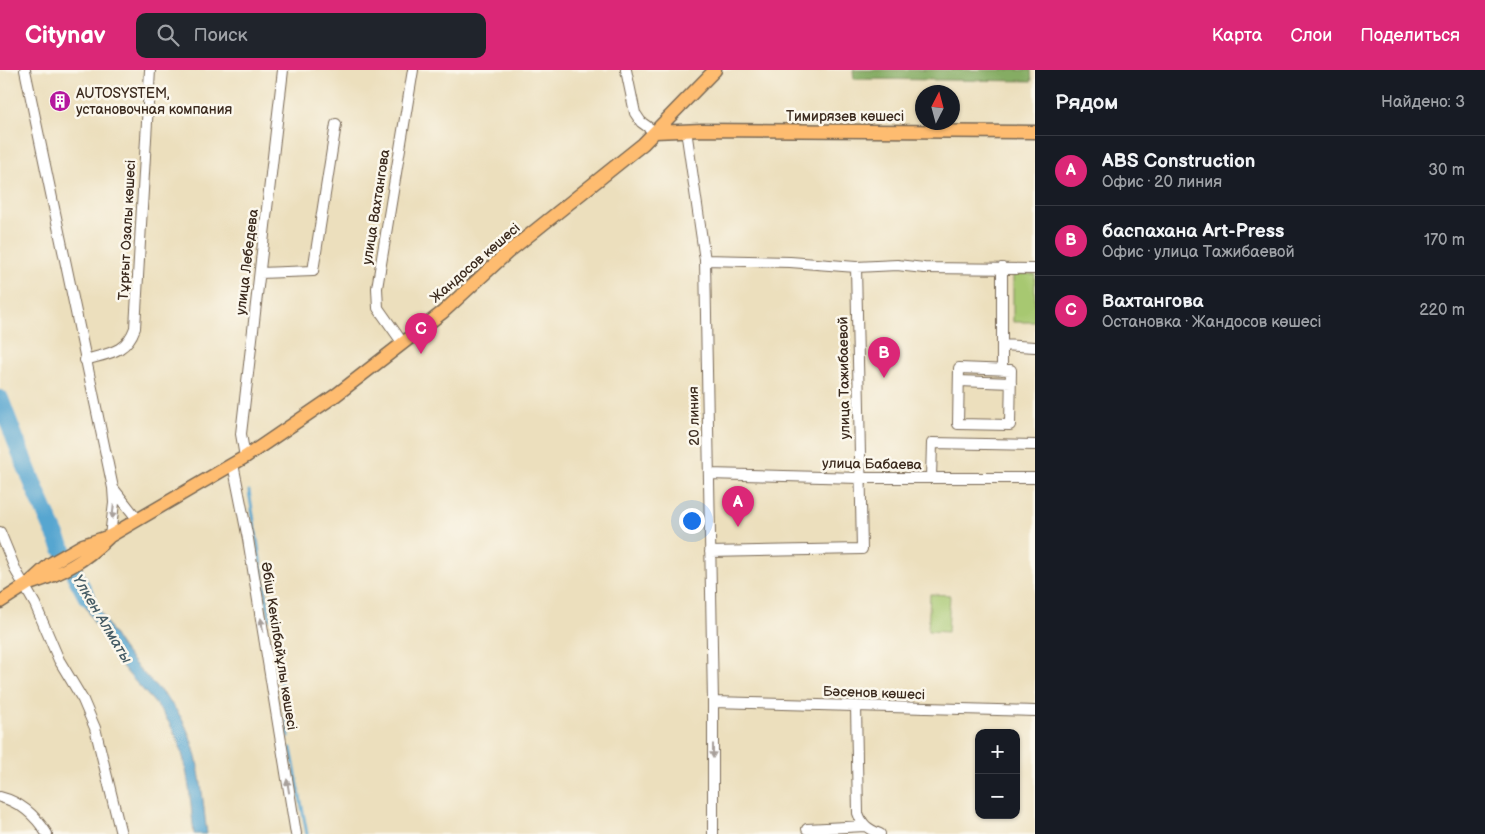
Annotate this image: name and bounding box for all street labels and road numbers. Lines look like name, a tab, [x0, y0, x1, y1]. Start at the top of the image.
street label: Тимирязев көшесі	[786, 108, 904, 125]
street label: улица Вахтангова	[358, 147, 394, 266]
street label: Тұрғыт Озалы көшесі	[115, 159, 139, 301]
street label: улица Лебедева	[232, 207, 262, 316]
street label: Жандосов көшесі	[427, 219, 523, 307]
street label: улица Тажибаевой	[834, 316, 854, 440]
street label: 20 линия	[685, 386, 703, 446]
street label: улица Бабаева	[822, 455, 923, 473]
street label: Әбіш Кекілбайұлы көшесі	[257, 561, 301, 731]
street label: Бәсенов көшесі	[823, 683, 925, 703]

